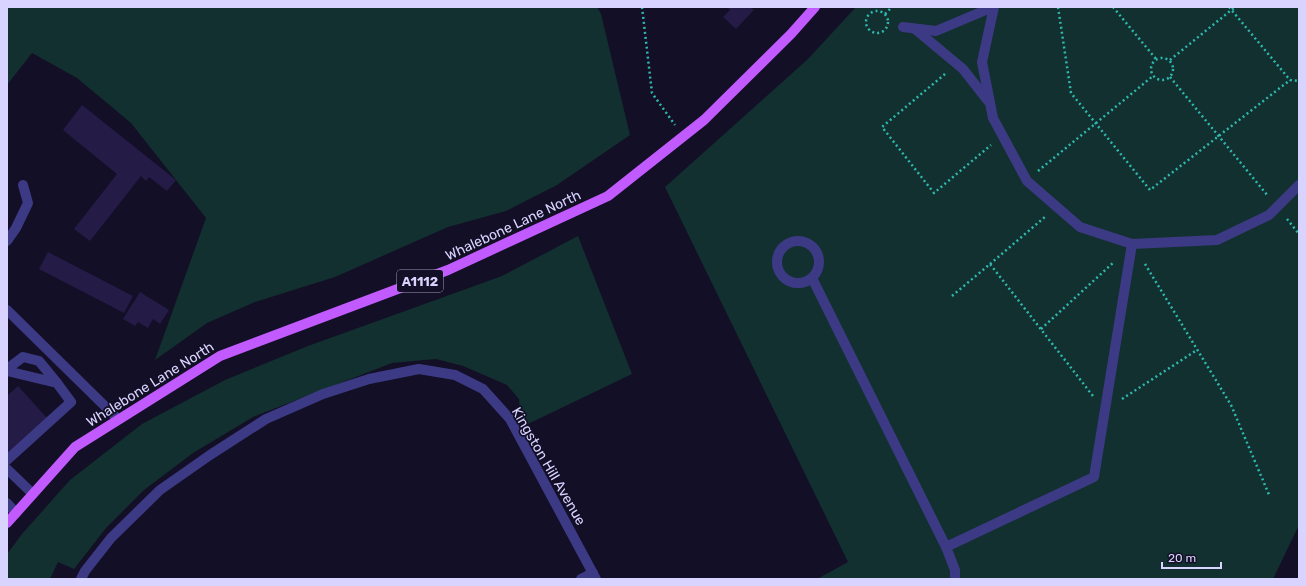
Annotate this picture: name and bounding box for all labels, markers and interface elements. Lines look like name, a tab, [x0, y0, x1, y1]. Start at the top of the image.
street label: Whalebone Lane North	[443, 187, 584, 264]
road number: A1112	[397, 270, 443, 292]
street label: Whalebone Lane North	[83, 338, 217, 431]
street label: Kingston Hill Avenue	[508, 404, 589, 528]
scale bar	[1162, 544, 1221, 570]
text: 20 m	[1168, 551, 1196, 565]

